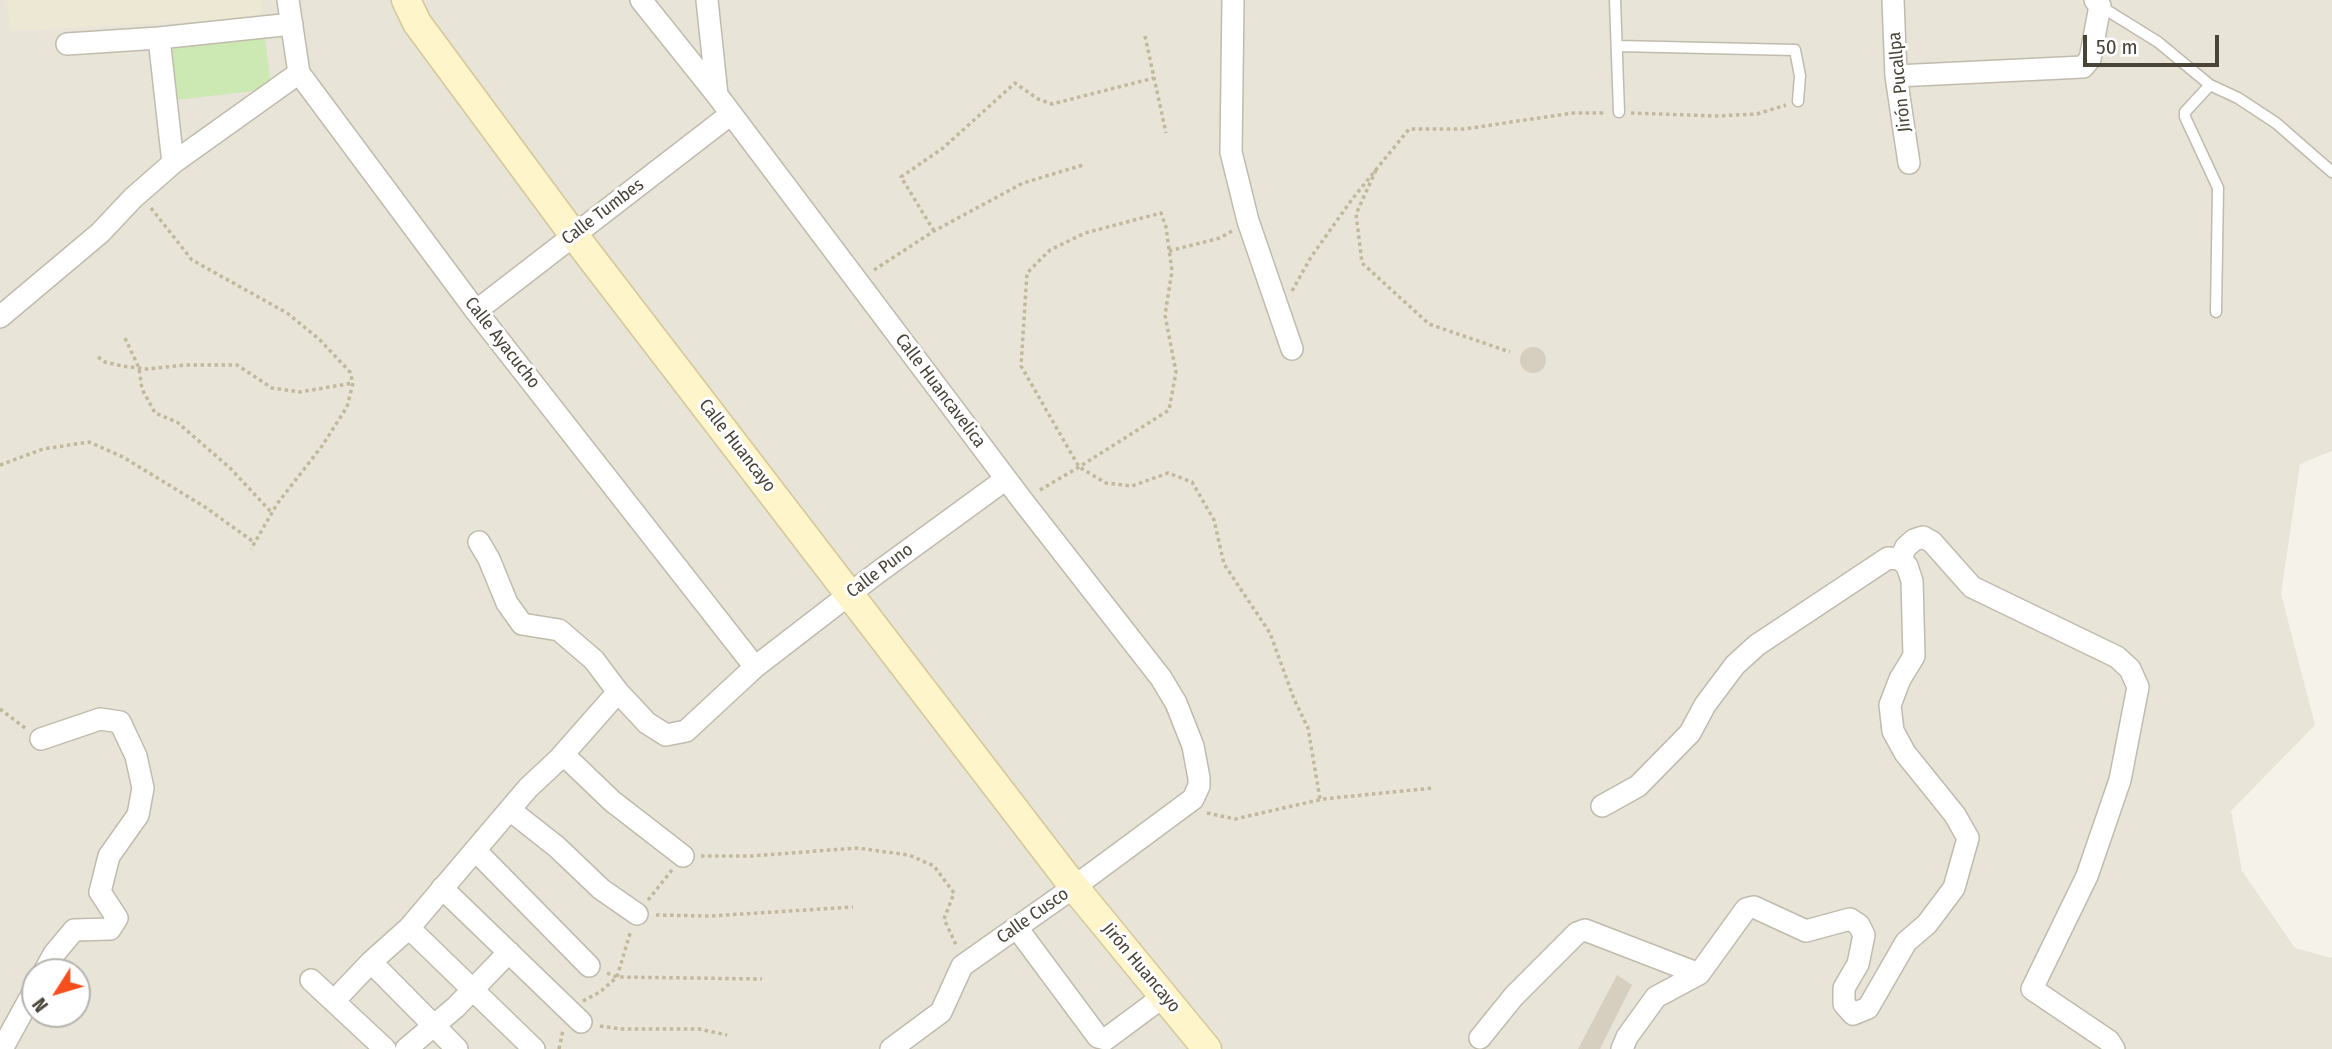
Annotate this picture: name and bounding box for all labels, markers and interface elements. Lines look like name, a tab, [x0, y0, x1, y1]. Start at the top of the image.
scale bar	[2087, 21, 2224, 65]
street label: Jirón Pucallpa	[1884, 31, 1916, 133]
text: 50 m	[2096, 34, 2138, 60]
street label: Calle Tumbes	[558, 174, 648, 250]
street label: Calle Ayacucho	[460, 293, 544, 393]
street label: Calle Huancavelica	[890, 330, 990, 452]
street label: Calle Huancayo	[694, 395, 780, 497]
street label: Calle Puno	[843, 539, 917, 603]
street label: Calle Cusco	[993, 883, 1073, 949]
street label: Jirón Huancayo	[1097, 919, 1185, 1017]
north arrow	[21, 958, 91, 1028]
text: N	[28, 993, 53, 1016]

